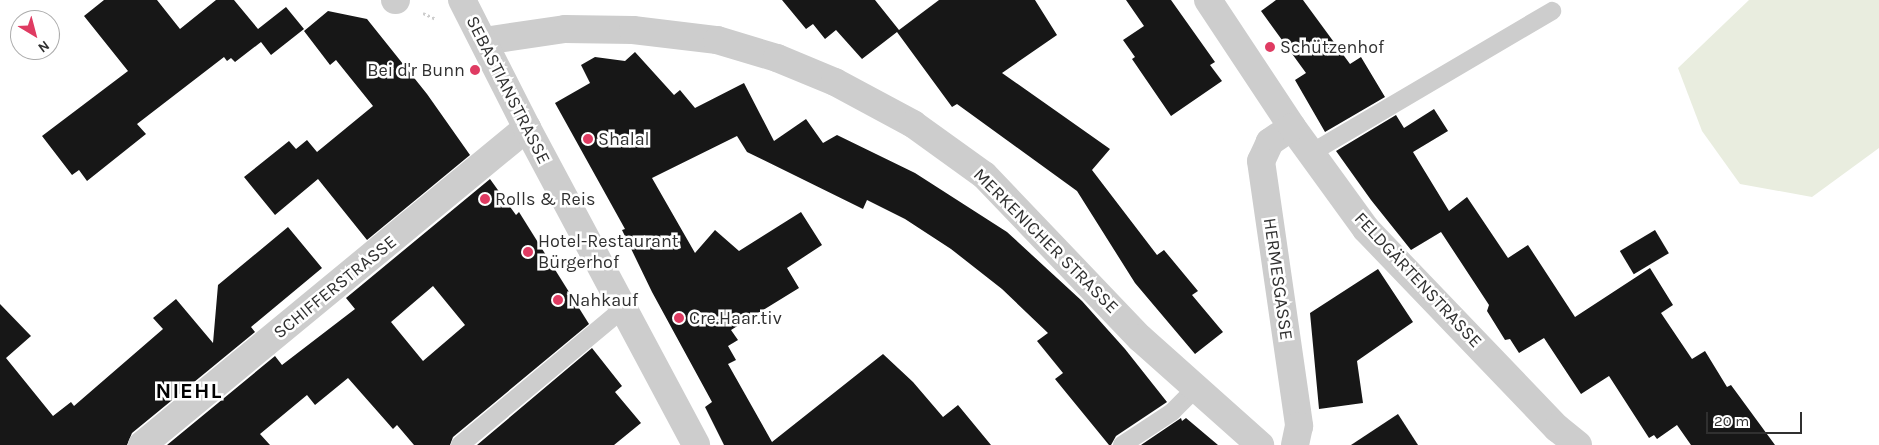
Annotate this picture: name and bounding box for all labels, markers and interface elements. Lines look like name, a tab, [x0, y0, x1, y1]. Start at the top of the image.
north arrow	[10, 10, 60, 60]
street label: SEBASTIANSTRASSE	[461, 12, 555, 168]
place label: Schützenhof	[1280, 36, 1384, 58]
text: N	[35, 37, 53, 56]
marker: Schützenhof	[1264, 41, 1276, 53]
place label: Bei d'r Bunn	[367, 59, 465, 81]
marker: Bei d'r Bunn	[469, 64, 481, 76]
place label: Shalal	[598, 128, 650, 150]
marker: Shalal	[582, 133, 594, 145]
street label: MERKENICHER STRASSE	[969, 164, 1123, 318]
place label: Rolls & Reis	[495, 188, 596, 210]
marker: Rolls & Reis	[479, 193, 491, 205]
street label: FELDGÄRTENSTRASSE	[1350, 208, 1486, 352]
street label: HERMESGASSE	[1259, 216, 1297, 342]
street label: SCHIFFERSTRASSE	[269, 231, 401, 343]
place label: Hotel-Restaurant Bürgerhof	[538, 231, 679, 274]
marker: Hotel-Restaurant Bürgerhof	[522, 246, 534, 258]
place label: Nahkauf	[568, 289, 638, 311]
marker: Nahkauf	[552, 294, 564, 306]
place label: Cre.Haar.tiv	[689, 307, 782, 329]
marker: Cre.Haar.tiv	[673, 312, 685, 324]
district label: NIEHL	[155, 379, 223, 405]
scale bar	[1709, 402, 1805, 434]
text: 20 m	[1714, 412, 1749, 430]

